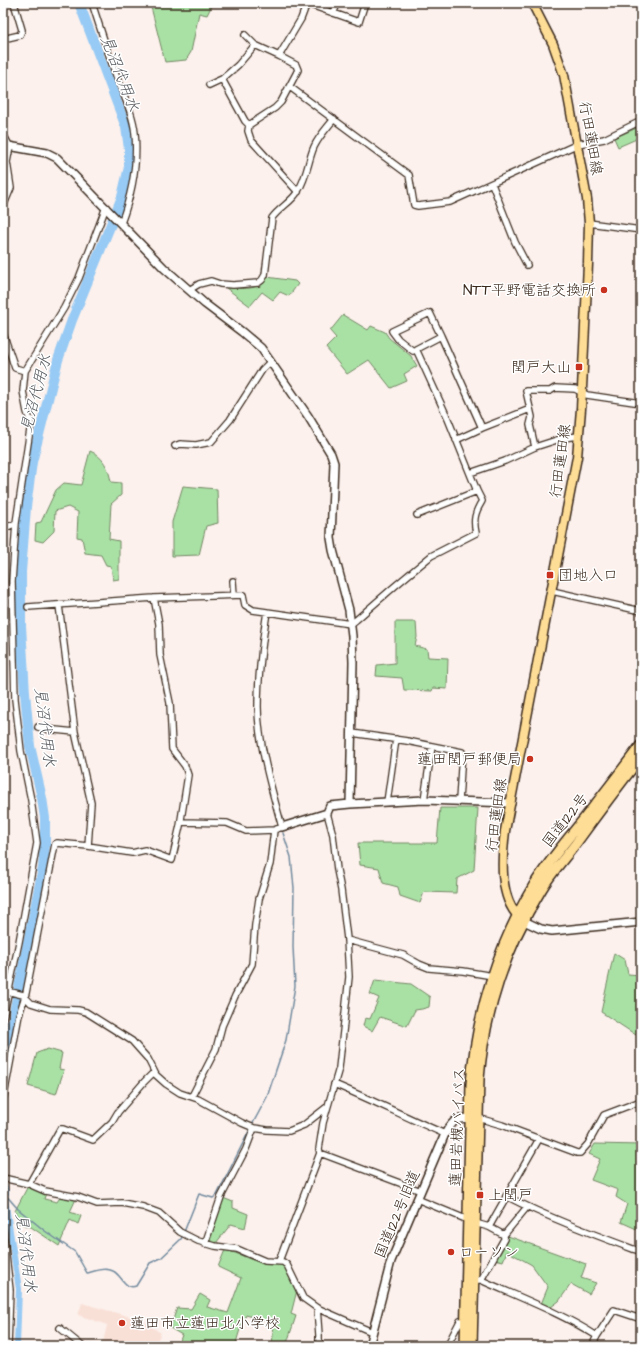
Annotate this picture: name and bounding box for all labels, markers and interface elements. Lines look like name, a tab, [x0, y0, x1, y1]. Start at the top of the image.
water label: 見沼代用水	[95, 32, 145, 115]
street label: 行田蓮田線	[574, 99, 607, 177]
place label: NTT平野電話交換所	[463, 280, 596, 301]
marker: NTT平野電話交換所	[599, 285, 609, 295]
water label: 見沼代用水	[15, 352, 57, 435]
place label: 閏戸大山	[511, 357, 571, 378]
marker: 閏戸大山	[574, 362, 584, 372]
street label: 行田蓮田線	[545, 422, 576, 500]
place label: 団地入口	[558, 565, 618, 586]
marker: 団地入口	[545, 570, 555, 580]
water label: 見沼代用水	[29, 686, 61, 768]
place label: 蓮田閏戸郵便局	[417, 749, 522, 770]
marker: 蓮田閏戸郵便局	[525, 754, 535, 764]
street label: 行田蓮田線	[481, 776, 512, 854]
street label: 国道122号	[537, 789, 593, 852]
street label: 蓮田岩槻バイパス	[445, 1067, 470, 1187]
street label: 国道122号旧道	[369, 1167, 426, 1262]
place label: 上閏戸	[488, 1185, 533, 1206]
marker: 上閏戸	[475, 1190, 485, 1200]
water label: 見沼代用水	[10, 1212, 42, 1294]
place label: ローソン	[459, 1242, 519, 1263]
marker: ローソン	[446, 1247, 456, 1257]
place label: 蓮田市立蓮田北小学校	[130, 1313, 280, 1334]
marker: 蓮田市立蓮田北小学校	[117, 1318, 127, 1328]

